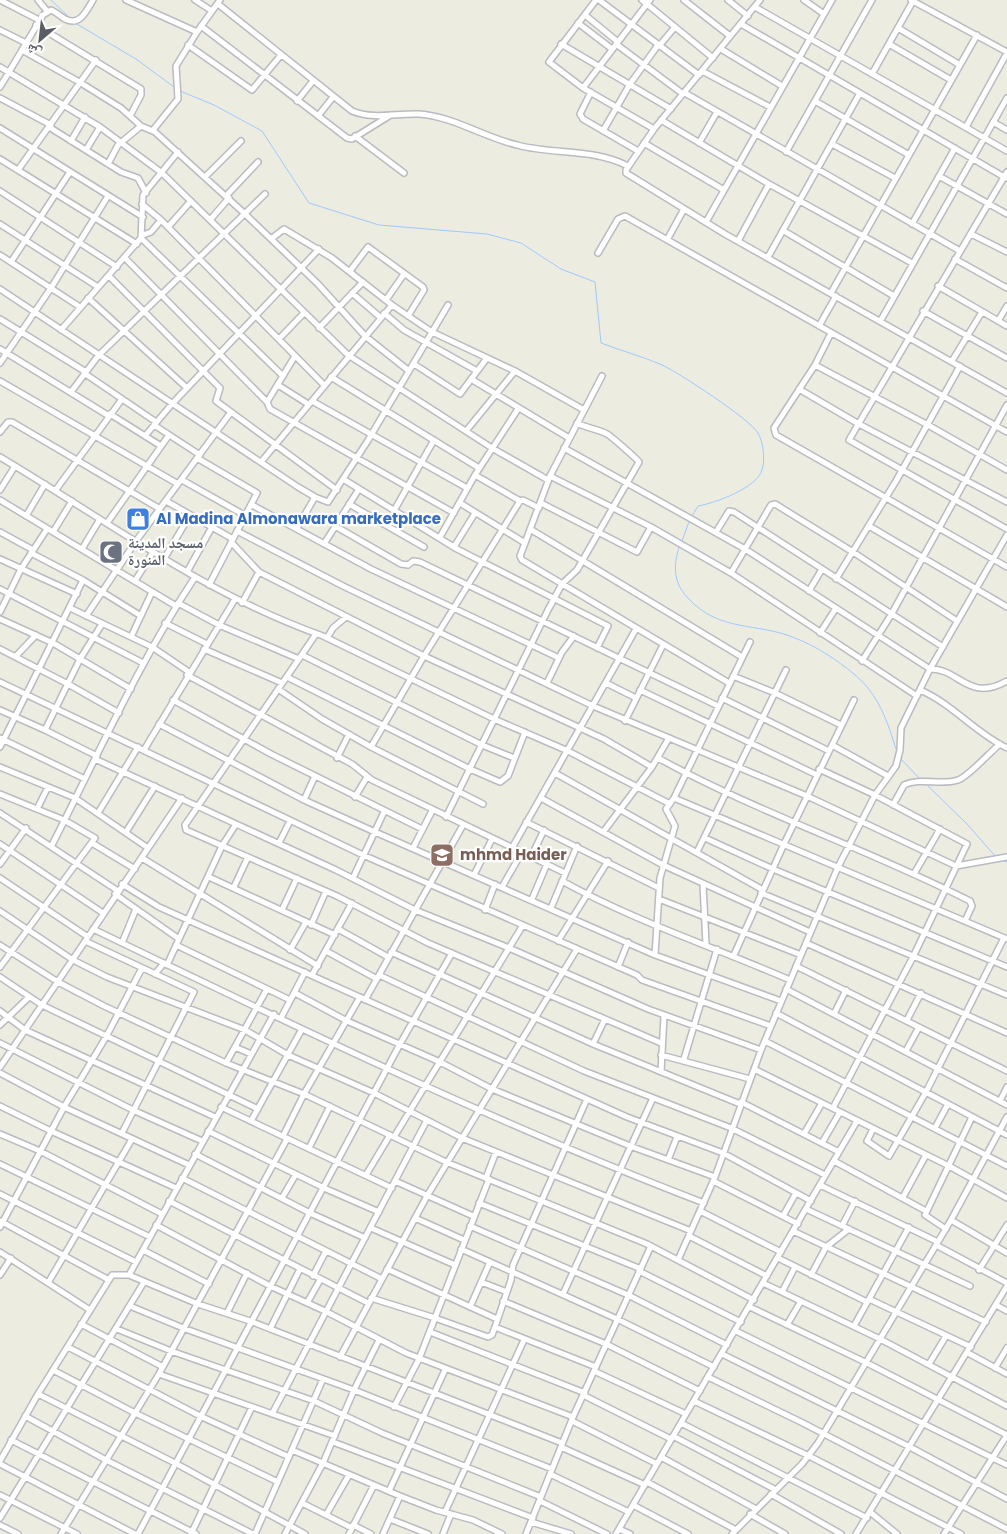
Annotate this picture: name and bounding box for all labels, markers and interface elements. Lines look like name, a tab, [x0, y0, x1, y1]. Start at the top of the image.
north arrow	[15, 15, 65, 65]
text: ش	[23, 39, 45, 64]
shop icon: Al Madina Almonawara marketplace	[125, 506, 151, 532]
place label: Al Madina Almonawara marketplace	[156, 508, 441, 529]
place label: مسجد المدينة المنورة	[128, 532, 203, 570]
mosque icon: مسجد المدينة المنورة	[98, 539, 124, 565]
school or university icon: mhmd Haider	[429, 842, 455, 868]
place label: mhmd Haider	[460, 844, 567, 865]

